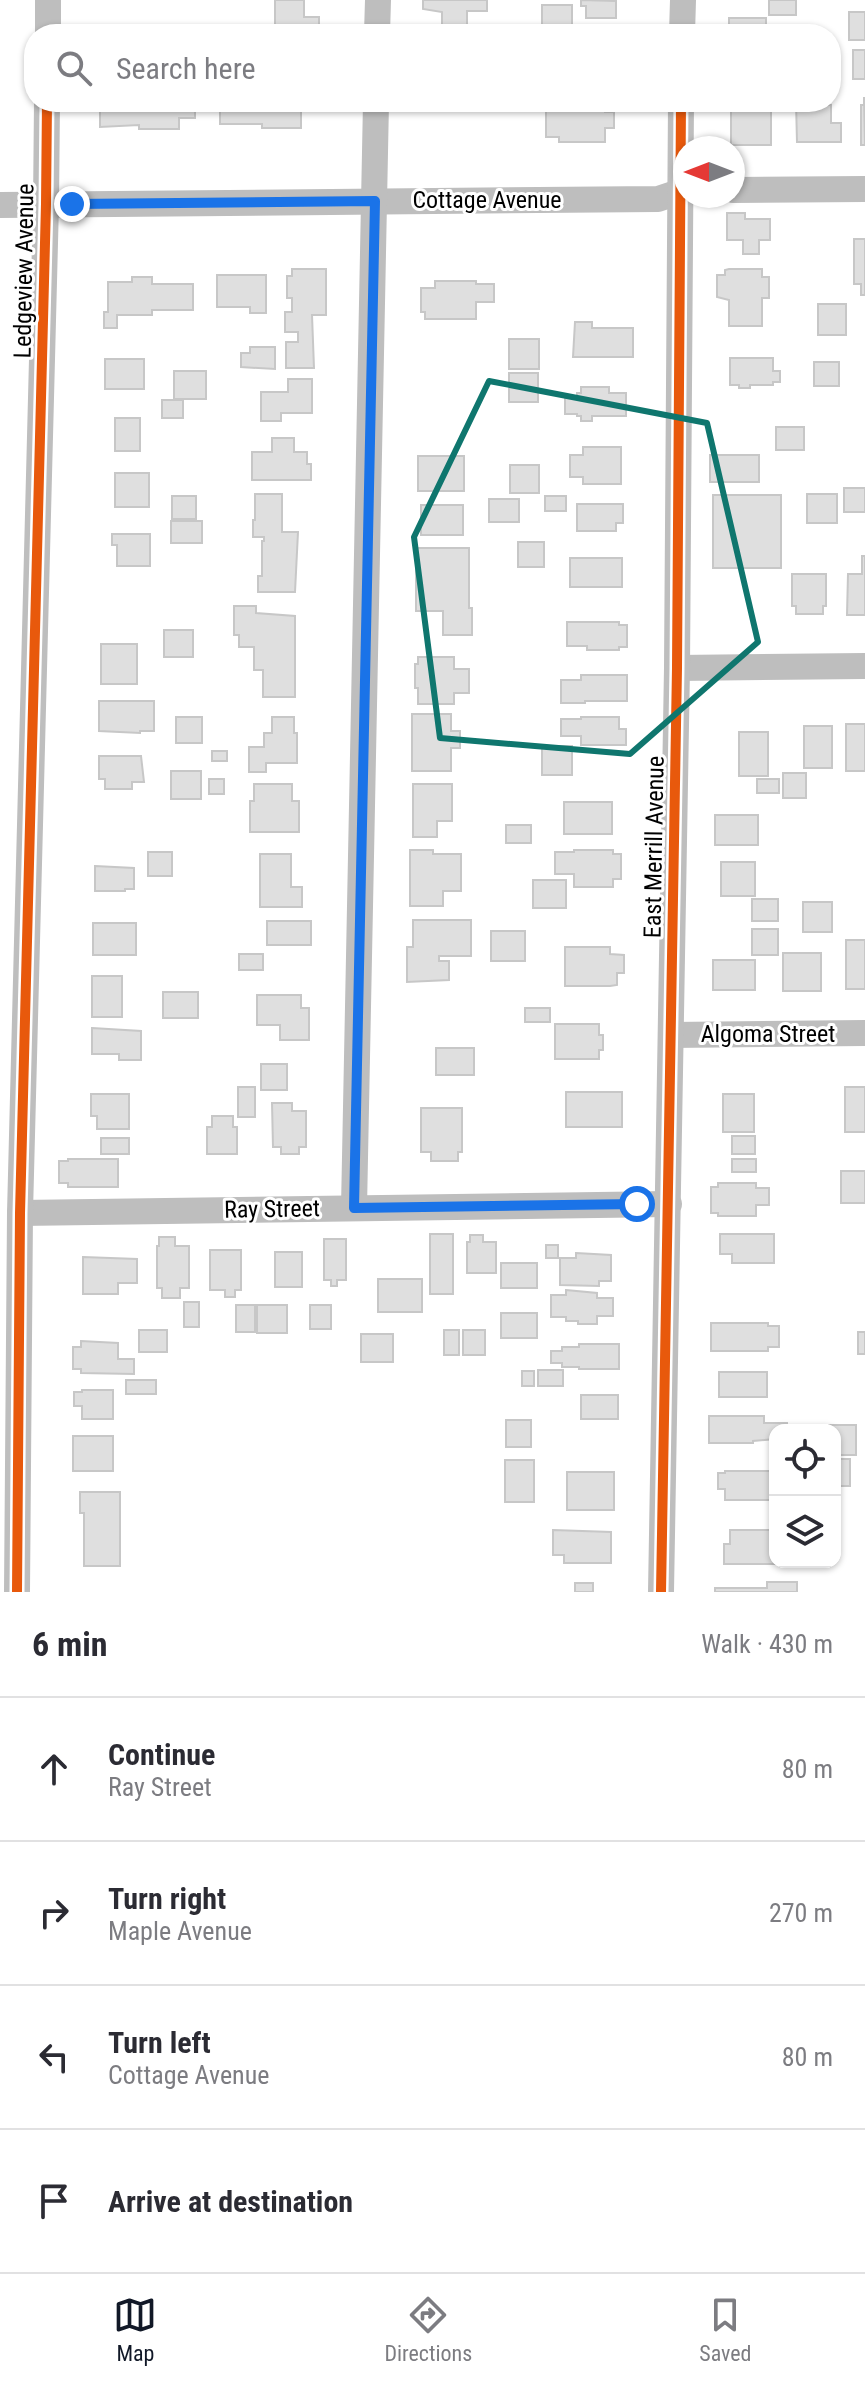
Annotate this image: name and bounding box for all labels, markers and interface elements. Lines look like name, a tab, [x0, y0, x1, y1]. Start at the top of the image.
search box	[24, 24, 841, 112]
icon: search	[52, 46, 96, 90]
text: Search here	[116, 51, 256, 86]
north arrow	[673, 136, 745, 208]
street label: Ledgeview Avenue	[8, 183, 40, 359]
route end	[54, 186, 90, 222]
street label: Cottage Avenue	[412, 186, 562, 214]
street label: East Merrill Avenue	[638, 756, 670, 938]
street label: Algoma Street	[701, 1020, 835, 1048]
route start	[619, 1186, 655, 1222]
street label: Ray Street	[224, 1194, 320, 1224]
map controls	[769, 1424, 841, 1568]
button: locate	[769, 1424, 841, 1496]
button: layers	[769, 1496, 841, 1568]
text: 6 min	[32, 1624, 108, 1664]
text: Walk · 430 m	[701, 1629, 833, 1659]
text: Continue	[108, 1737, 215, 1772]
icon: ahead	[32, 1747, 76, 1791]
text: 80 m	[782, 1754, 833, 1784]
text: Ray Street	[108, 1772, 212, 1802]
text: Turn right	[108, 1881, 226, 1916]
icon: right	[32, 1891, 76, 1935]
text: 270 m	[769, 1898, 833, 1928]
text: Maple Avenue	[108, 1916, 252, 1946]
text: Turn left	[108, 2025, 211, 2060]
icon: left	[32, 2035, 76, 2079]
text: 80 m	[782, 2042, 833, 2072]
text: Cottage Avenue	[108, 2060, 269, 2090]
icon: arrive	[32, 2179, 76, 2223]
text: Arrive at destination	[108, 2184, 353, 2219]
tab: Map	[113, 2293, 157, 2366]
tab: Directions	[384, 2293, 472, 2366]
tab: Saved	[699, 2293, 752, 2366]

